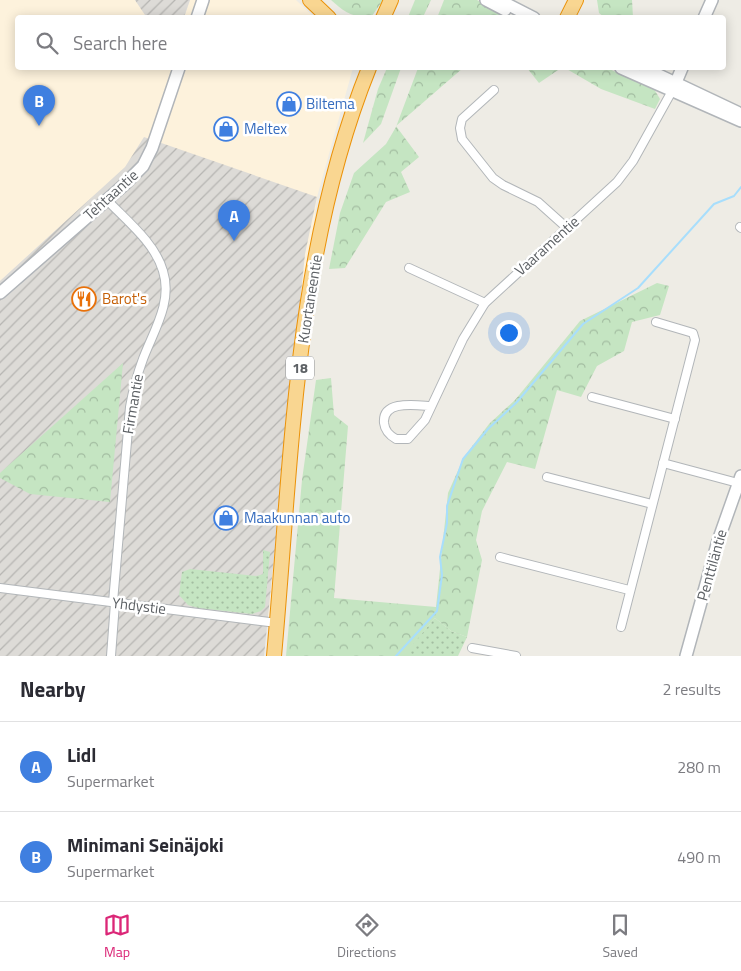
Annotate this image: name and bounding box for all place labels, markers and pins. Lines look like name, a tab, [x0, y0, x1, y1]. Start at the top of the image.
pin: B	[23, 85, 55, 126]
shop icon: Biltema	[276, 91, 302, 117]
place label: Biltema	[306, 92, 355, 115]
shop icon: Meltex	[213, 116, 239, 142]
place label: Meltex	[244, 117, 287, 140]
pin: A	[218, 200, 250, 241]
restaurant icon: Barot's	[71, 286, 97, 312]
place label: Barot's	[102, 287, 147, 310]
shop icon: Maakunnan auto	[213, 505, 239, 531]
place label: Maakunnan auto	[244, 506, 351, 529]

